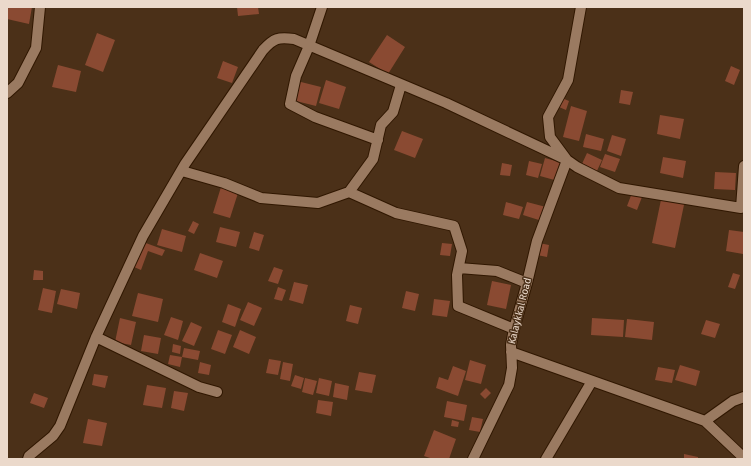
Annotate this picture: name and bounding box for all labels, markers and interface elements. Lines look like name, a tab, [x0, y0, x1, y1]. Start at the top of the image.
street label: Kalaykkal Road	[506, 276, 534, 346]

